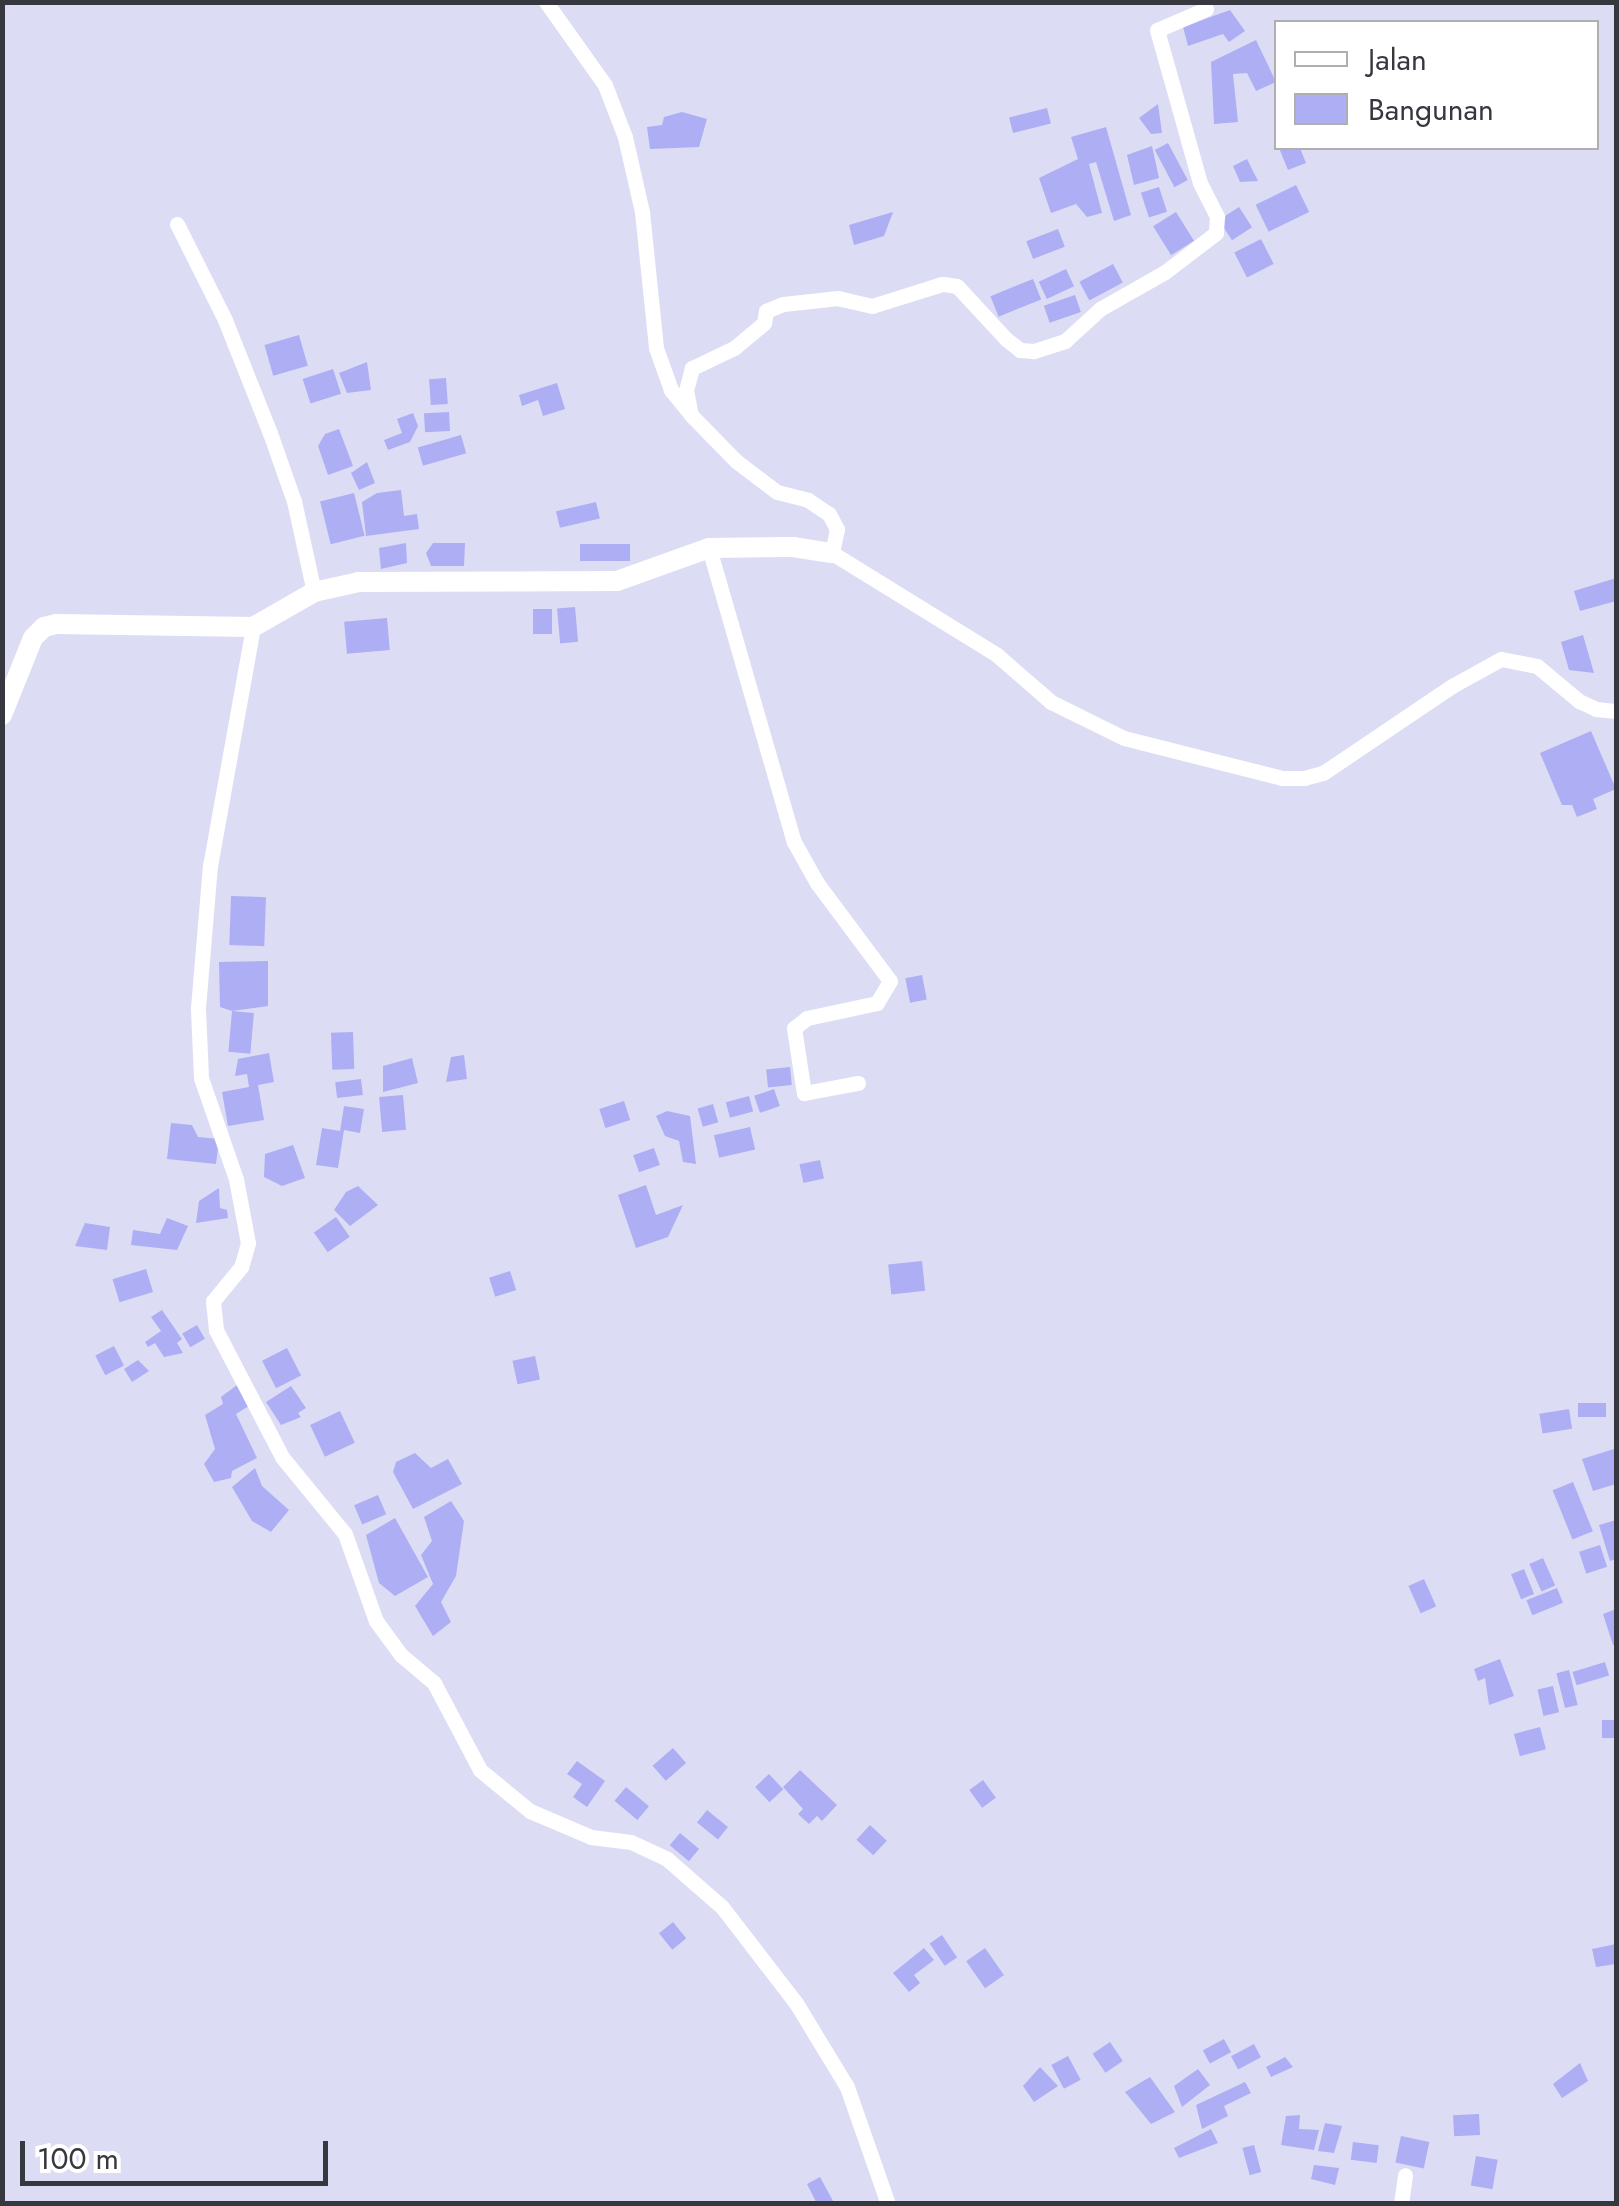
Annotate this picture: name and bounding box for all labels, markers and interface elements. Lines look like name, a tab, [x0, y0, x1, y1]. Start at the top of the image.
legend	[1274, 20, 1599, 150]
text: Jalan	[1368, 38, 1427, 81]
text: Bangunan	[1368, 88, 1494, 131]
scale bar	[25, 2121, 332, 2183]
text: 100 m	[37, 2137, 119, 2180]

